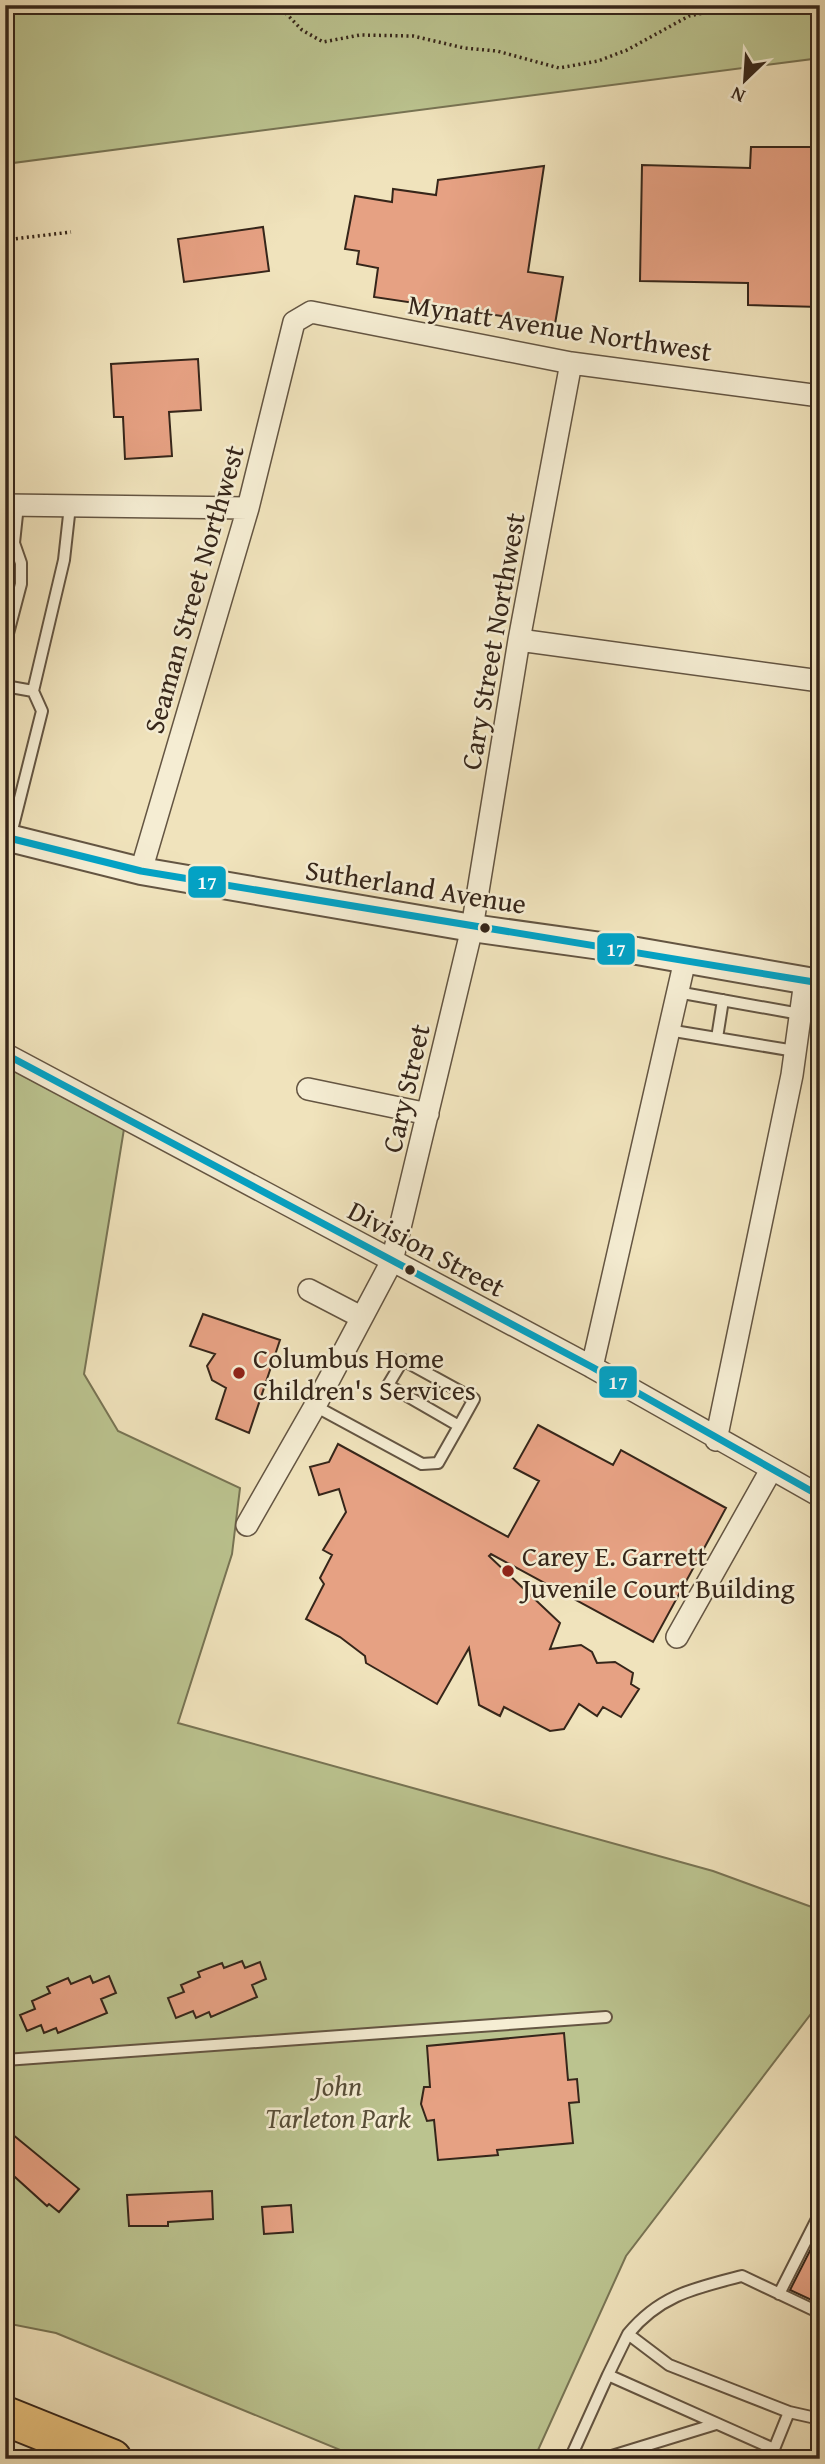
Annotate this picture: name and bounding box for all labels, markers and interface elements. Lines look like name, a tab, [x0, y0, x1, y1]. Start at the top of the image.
north arrow	[710, 46, 780, 116]
text: N	[726, 80, 749, 111]
street label: Mynatt Avenue Northwest	[405, 283, 715, 371]
street label: Seaman Street Northwest	[132, 440, 254, 738]
street label: Cary Street Northwest	[449, 509, 535, 773]
street label: Sutherland Avenue	[303, 848, 529, 924]
line badge: 17	[187, 865, 227, 899]
text: 17	[197, 868, 217, 896]
unlabelled marker	[478, 921, 492, 935]
line badge: 17	[596, 932, 636, 966]
text: 17	[606, 935, 626, 963]
street label: Cary Street	[370, 1019, 440, 1156]
street label: Division Street	[341, 1189, 513, 1307]
unlabelled marker	[403, 1263, 417, 1277]
place label: Columbus Home Children's Services	[253, 1337, 476, 1410]
marker: Columbus Home Children's Services	[231, 1365, 247, 1381]
line badge: 17	[598, 1365, 638, 1399]
text: 17	[608, 1368, 628, 1396]
place label: Carey E. Garrett Juvenile Court Building	[519, 1535, 795, 1608]
marker: Carey E. Garrett Juvenile Court Building	[500, 1563, 516, 1579]
park label: John Tarleton Park	[265, 2065, 411, 2138]

